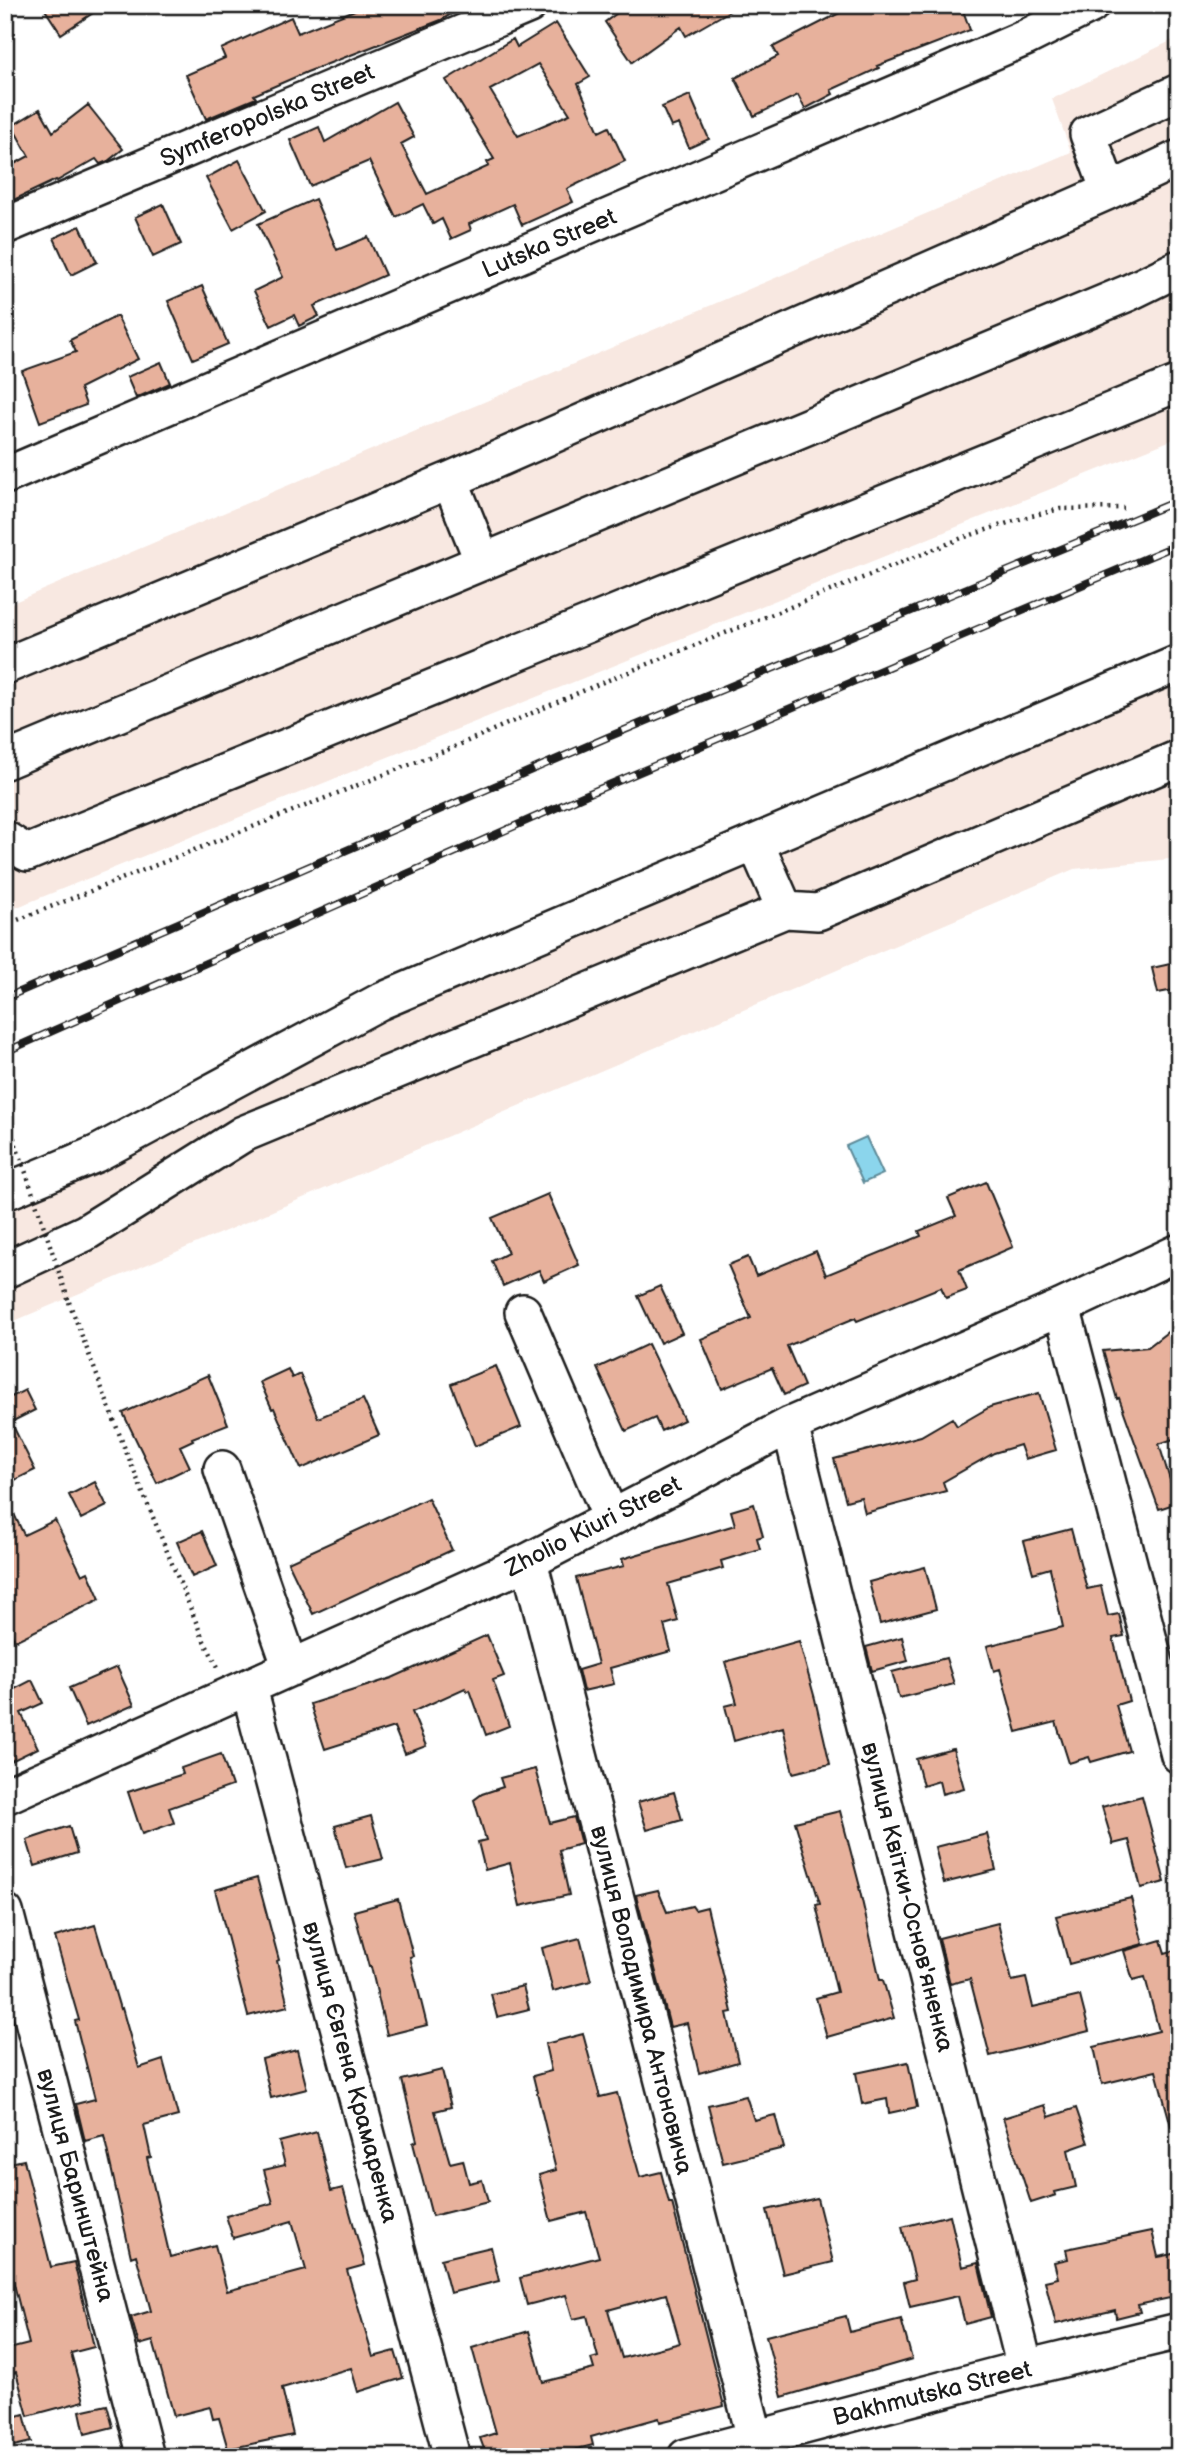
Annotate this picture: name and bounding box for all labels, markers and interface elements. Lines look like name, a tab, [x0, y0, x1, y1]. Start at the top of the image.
street label: Symferopolska Street	[156, 57, 379, 174]
street label: Lutska Street	[478, 202, 621, 285]
street label: Zholio Kiuri Street	[500, 1469, 687, 1584]
street label: вулиця Квітки-Основ'яненка	[855, 1739, 960, 2055]
street label: вулиця Володимира Антоновича	[584, 1822, 699, 2178]
street label: вулиця Євгена Крамаренка	[296, 1918, 405, 2226]
street label: вулиця Баринштейна	[30, 2065, 121, 2305]
street label: Bakhmutska Street	[830, 2355, 1035, 2432]

